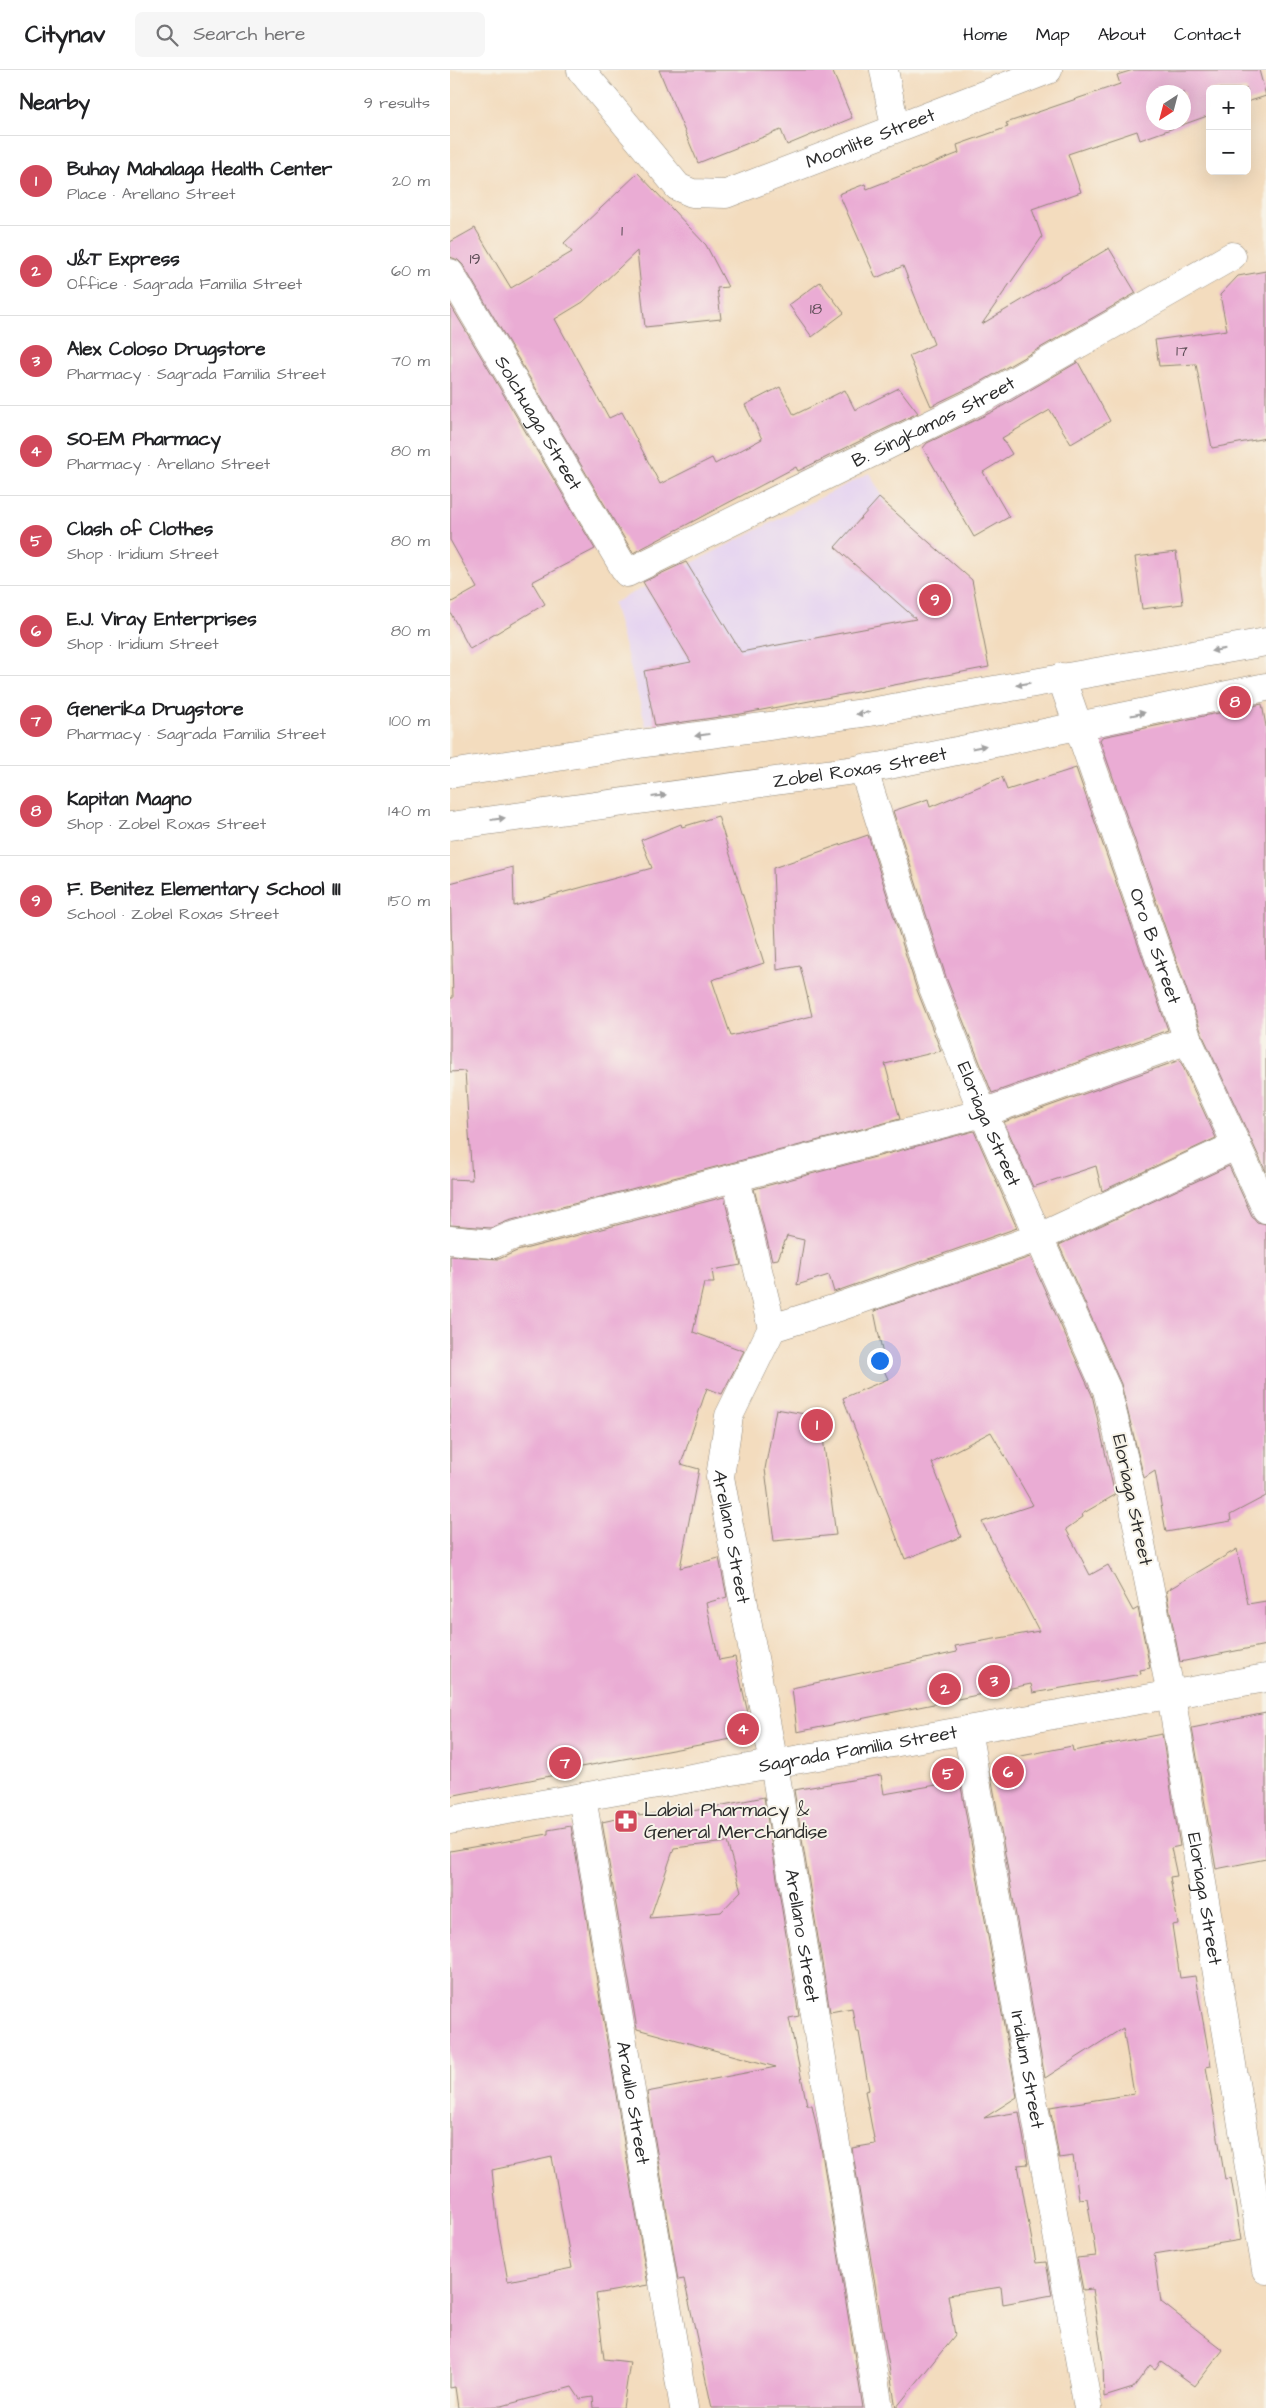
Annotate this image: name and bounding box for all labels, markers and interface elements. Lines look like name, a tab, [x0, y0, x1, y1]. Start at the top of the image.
search box	[135, 12, 485, 57]
text: Citynav	[25, 18, 105, 52]
icon: search	[153, 21, 181, 49]
text: Search here	[193, 21, 305, 48]
text: Home	[963, 22, 1008, 47]
text: Map	[1036, 22, 1070, 47]
text: About	[1098, 22, 1146, 47]
text: Contact	[1174, 22, 1241, 47]
north arrow	[1146, 85, 1191, 130]
map controls	[1206, 85, 1251, 175]
button: +	[1206, 85, 1251, 130]
text: Nearby	[20, 88, 90, 117]
text: 9 results	[364, 92, 430, 114]
street label: Moonlite Street	[802, 101, 939, 176]
button: −	[1206, 130, 1251, 175]
text: Buhay Mahalaga Health Center	[67, 156, 332, 183]
text: 1	[35, 170, 37, 192]
text: 20 m	[392, 170, 430, 192]
text: Place · Arellano Street	[67, 183, 235, 205]
house number: 1	[621, 220, 623, 242]
text: J&T Express	[67, 246, 180, 273]
house number: 19	[469, 248, 481, 270]
text: 2	[31, 260, 41, 282]
text: 60 m	[391, 260, 430, 282]
text: Office · Sagrada Familia Street	[67, 273, 302, 295]
house number: 18	[810, 298, 822, 320]
text: Alex Coloso Drugstore	[67, 336, 266, 363]
house number: 17	[1176, 340, 1188, 362]
text: 3	[32, 350, 40, 372]
text: 70 m	[391, 350, 430, 372]
street label: Solchuaga Street	[488, 350, 589, 496]
text: Pharmacy · Sagrada Familia Street	[67, 363, 326, 385]
street label: B. Singkamas Street	[847, 369, 1021, 474]
text: SO-EM Pharmacy	[67, 426, 221, 453]
text: 4	[31, 440, 41, 462]
text: 80 m	[391, 440, 430, 462]
text: Pharmacy · Arellano Street	[67, 453, 270, 475]
text: Clash of Clothes	[67, 516, 213, 543]
text: 5	[30, 530, 42, 552]
text: 80 m	[391, 530, 430, 552]
text: Shop · Iridium Street	[67, 543, 219, 565]
pin: 9	[919, 581, 951, 619]
text: E.J. Viray Enterprises	[67, 606, 257, 633]
text: 6	[31, 620, 41, 642]
text: 80 m	[391, 620, 430, 642]
text: Shop · Iridium Street	[67, 633, 219, 655]
one-way arrow	[1210, 647, 1226, 655]
one-way arrow	[1015, 681, 1031, 689]
pin: 8	[1219, 683, 1251, 721]
text: Generika Drugstore	[67, 696, 243, 723]
one-way arrow	[855, 709, 871, 717]
one-way arrow	[1131, 709, 1147, 717]
text: 7	[31, 710, 41, 732]
text: 100 m	[389, 710, 430, 732]
text: Pharmacy · Sagrada Familia Street	[67, 723, 326, 745]
one-way arrow	[694, 732, 710, 740]
street label: Zobel Roxas Street	[771, 740, 949, 795]
one-way arrow	[972, 742, 988, 750]
text: Kapitan Magno	[67, 786, 191, 813]
one-way arrow	[651, 791, 667, 799]
text: 8	[31, 800, 41, 822]
text: 140 m	[388, 800, 430, 822]
text: Shop · Zobel Roxas Street	[67, 813, 266, 835]
one-way arrow	[491, 815, 507, 823]
text: F. Benitez Elementary School III	[67, 876, 341, 903]
street label: Oro B Street	[1122, 884, 1188, 1008]
text: 9	[31, 890, 41, 912]
text: 150 m	[388, 890, 430, 912]
text: School · Zobel Roxas Street	[67, 903, 279, 925]
street label: Eloriaga Street	[950, 1058, 1028, 1191]
your location	[867, 1348, 893, 1374]
pin: 1	[801, 1406, 833, 1444]
street label: Eloriaga Street	[1104, 1432, 1159, 1569]
street label: Arellano Street	[706, 1469, 757, 1606]
pin: 3	[978, 1662, 1010, 1700]
pin: 2	[929, 1670, 961, 1708]
pin: 4	[727, 1710, 759, 1748]
street label: Sagrada Familia Street	[756, 1718, 960, 1780]
pin: 7	[549, 1744, 581, 1782]
pin: 6	[992, 1753, 1024, 1791]
pin: 5	[932, 1755, 964, 1793]
place label: Labial Pharmacy & General Merchandise	[644, 1797, 827, 1846]
pharmacy icon: Labial Pharmacy & General Merchandise	[613, 1808, 639, 1834]
street label: Eloriaga Street	[1180, 1831, 1229, 1967]
street label: Arellano Street	[778, 1867, 826, 2005]
street label: Iridium Street	[1004, 2008, 1051, 2131]
street label: Araullo Street	[609, 2039, 657, 2167]

